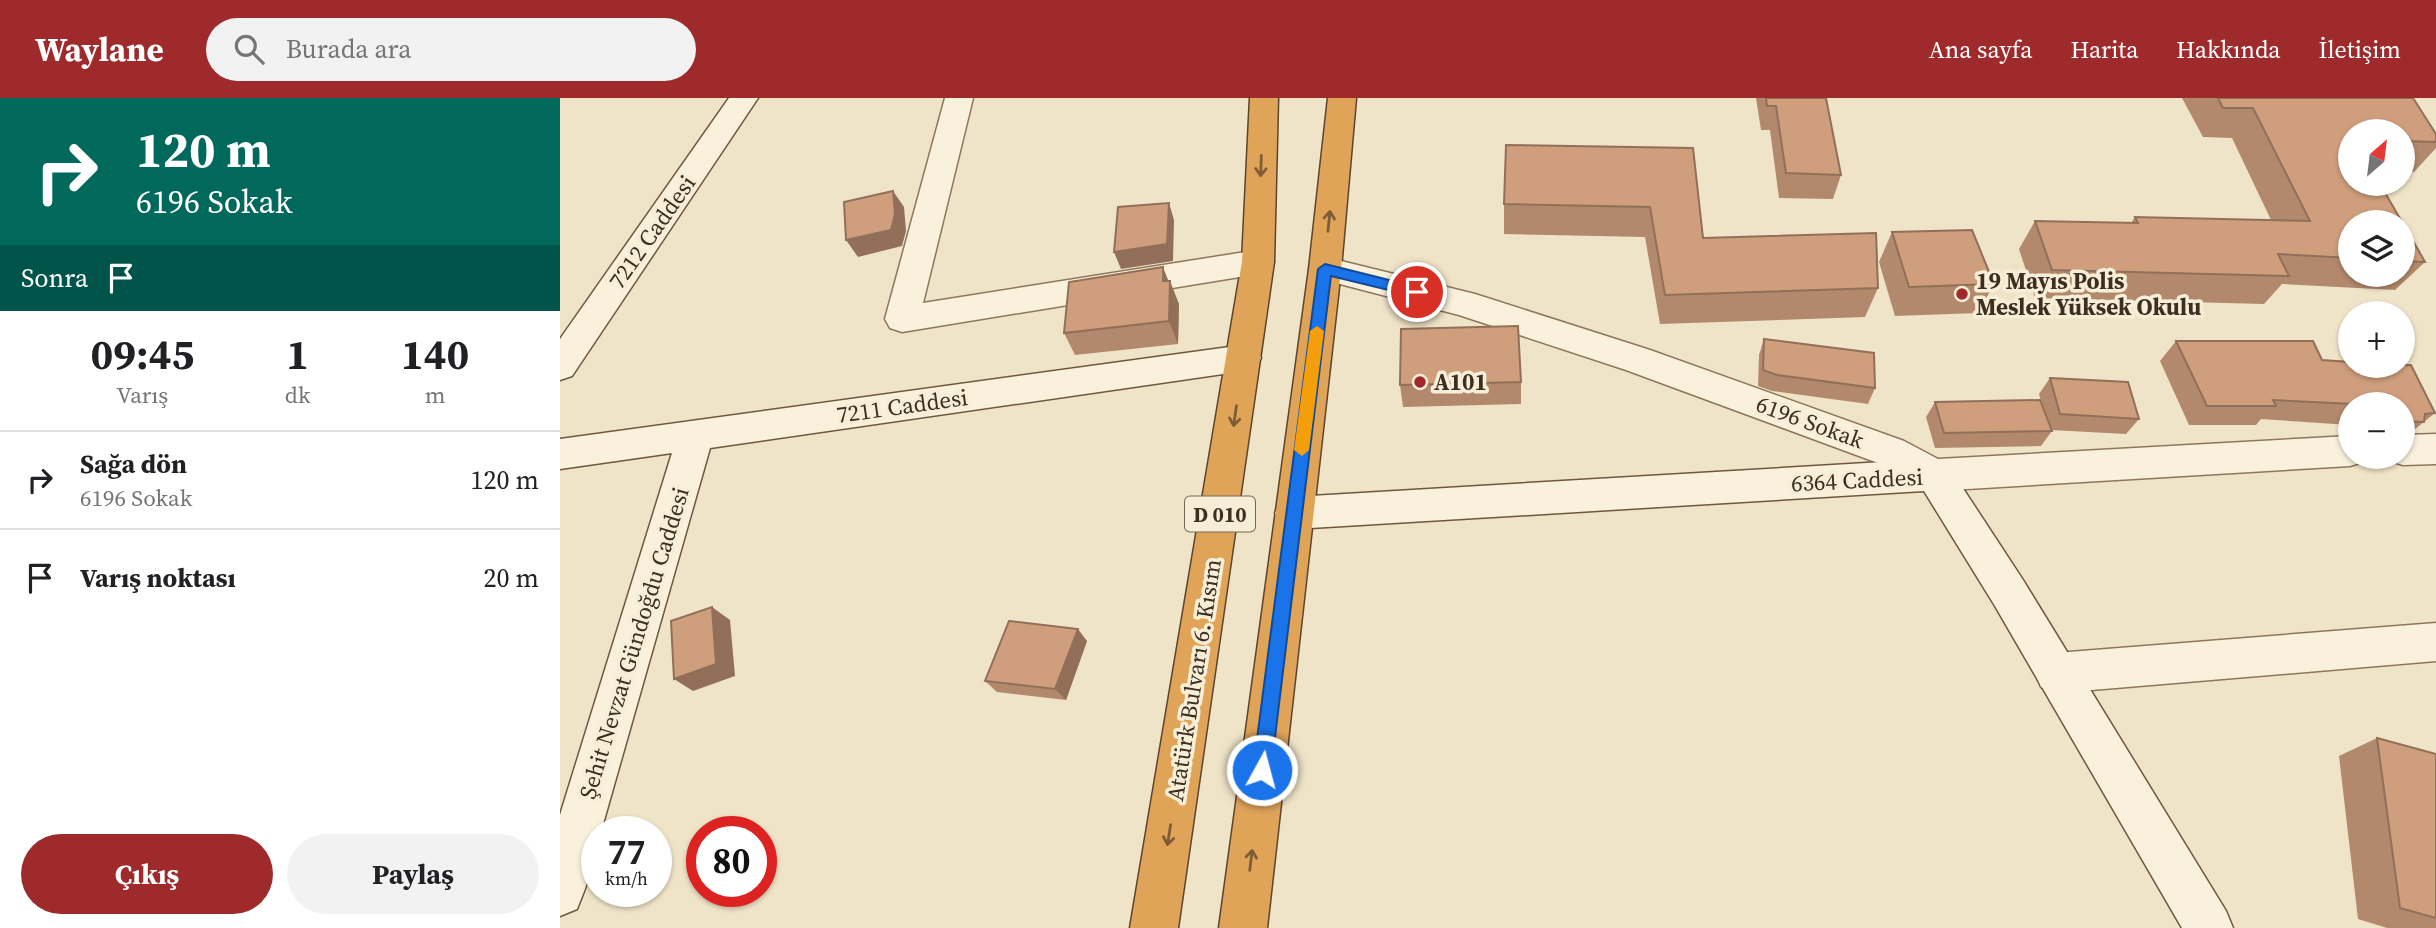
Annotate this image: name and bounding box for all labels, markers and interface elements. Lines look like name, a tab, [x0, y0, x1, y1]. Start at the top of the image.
search box	[206, 18, 696, 81]
text: Waylane	[35, 27, 164, 72]
icon: search	[230, 30, 268, 68]
text: Burada ara	[286, 31, 412, 67]
text: Ana sayfa	[1929, 33, 2033, 66]
text: Harita	[2071, 33, 2138, 66]
text: Hakkında	[2176, 33, 2281, 66]
text: İletişim	[2319, 33, 2401, 66]
text: 120 m	[136, 116, 271, 183]
north arrow	[2338, 119, 2415, 196]
map controls	[2338, 119, 2415, 469]
icon: right	[21, 126, 112, 217]
one-way arrow	[1255, 154, 1268, 177]
street label: 7212 Caddesi	[601, 169, 703, 295]
text: 6196 Sokak	[136, 180, 292, 224]
one-way arrow	[1323, 210, 1336, 233]
button: layers	[2338, 210, 2415, 287]
icon: arrive	[102, 259, 140, 297]
text: Sonra	[21, 260, 88, 296]
pin	[1387, 262, 1447, 322]
place label: 19 Mayıs Polis Meslek Yüksek Okulu	[1976, 265, 2201, 323]
icon: arrive	[1398, 273, 1436, 311]
marker: 19 Mayıs Polis Meslek Yüksek Okulu	[1954, 286, 1970, 302]
button: +	[2338, 301, 2415, 378]
text: 09:45	[91, 325, 194, 383]
text: 1	[286, 325, 309, 383]
text: 140	[401, 325, 469, 383]
place label: A101	[1434, 366, 1487, 398]
marker: A101	[1412, 374, 1428, 390]
text: Varış	[117, 379, 168, 411]
text: dk	[285, 379, 310, 411]
text: m	[425, 379, 446, 411]
street label: 7211 Caddesi	[834, 381, 970, 431]
street label: 6196 Sokak	[1752, 388, 1869, 456]
button: −	[2338, 392, 2415, 469]
one-way arrow	[1228, 405, 1241, 427]
text: Sağa dön	[80, 446, 187, 482]
icon: right	[21, 461, 59, 499]
street label: 6364 Caddesi	[1790, 461, 1924, 499]
text: 120 m	[471, 462, 539, 498]
text: 6196 Sokak	[80, 482, 192, 514]
street label: Şehit Nevzat Gündoğdu Caddesi	[571, 483, 697, 803]
road number: D 010	[1185, 496, 1255, 532]
street label: Atatürk Bulvarı 6. Kısım	[1159, 556, 1229, 803]
icon: arrive	[21, 559, 59, 597]
text: Varış noktası	[80, 560, 236, 596]
text: 20 m	[484, 560, 539, 596]
position arrow	[1225, 733, 1299, 807]
speed limit sign: 80	[686, 816, 777, 907]
one-way arrow	[1162, 823, 1175, 846]
text: 77	[608, 828, 645, 876]
button: Çıkış	[21, 834, 273, 914]
button: Paylaş	[287, 834, 539, 914]
one-way arrow	[1245, 849, 1258, 872]
text: km/h	[605, 866, 648, 891]

